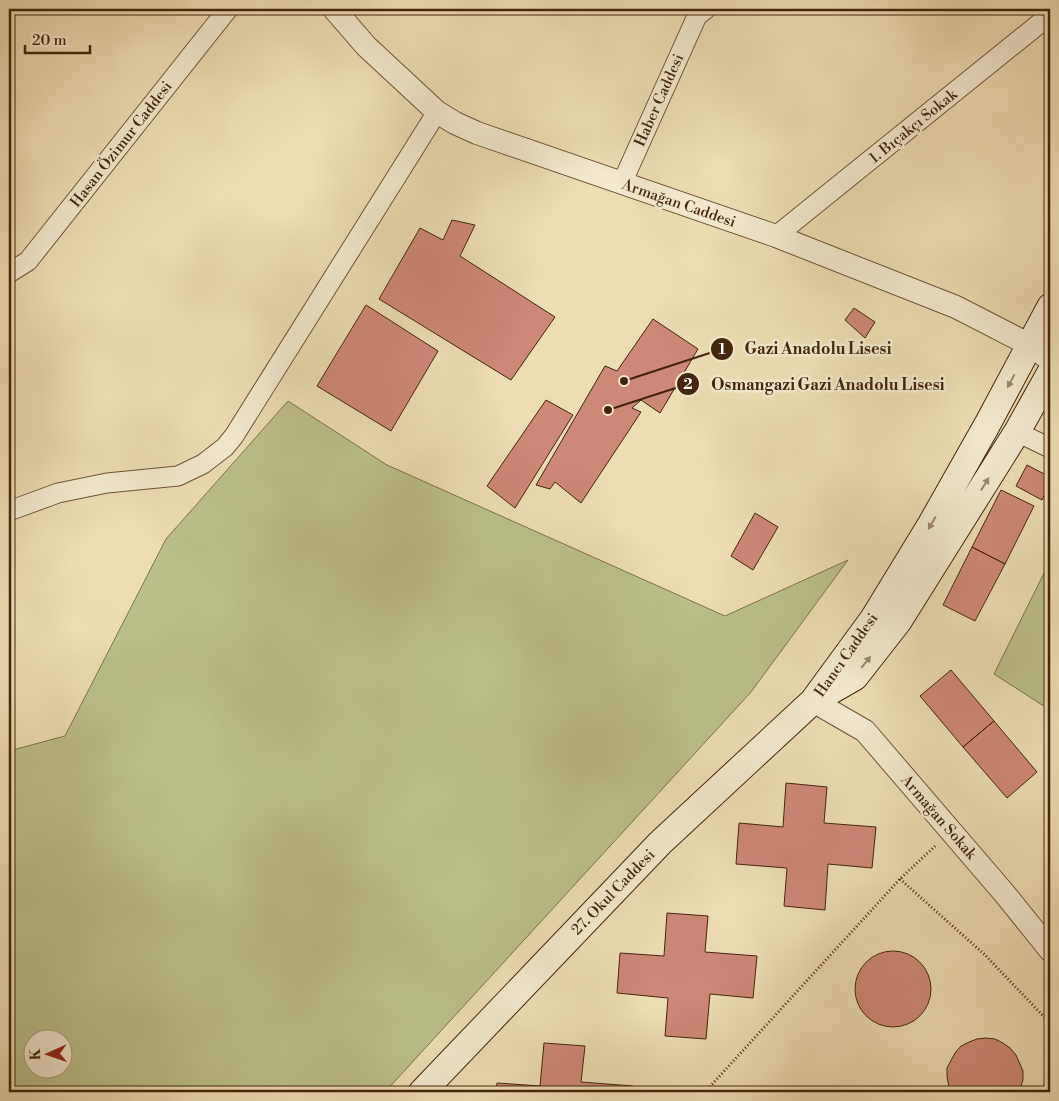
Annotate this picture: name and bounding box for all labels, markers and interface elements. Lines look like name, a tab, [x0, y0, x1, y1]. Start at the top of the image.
scale bar	[25, 22, 90, 54]
text: 20 m	[32, 31, 67, 50]
street label: Haber Caddesi	[631, 51, 688, 149]
street label: Hasan Özimur Caddesi	[65, 77, 177, 211]
street label: 1. Bıçakçı Sokak	[865, 84, 962, 168]
street label: Armağan Caddesi	[618, 175, 738, 232]
callout: Gazi Anadolu Lisesi	[709, 333, 901, 364]
text: Gazi Anadolu Lisesi	[744, 339, 892, 359]
text: 1	[718, 340, 726, 359]
callout: Osmangazi Gazi Anadolu Lisesi	[676, 369, 954, 400]
one-way arrow	[1007, 374, 1015, 388]
text: 2	[683, 375, 693, 394]
text: Osmangazi Gazi Anadolu Lisesi	[711, 375, 945, 395]
one-way arrow	[980, 477, 990, 490]
one-way arrow	[928, 516, 937, 529]
street label: Hancı Caddesi	[810, 610, 882, 701]
one-way arrow	[860, 656, 871, 669]
street label: Armağan Sokak	[896, 770, 981, 864]
street label: 27. Okul Caddesi	[568, 845, 659, 939]
north arrow	[22, 1028, 72, 1078]
text: K	[27, 1048, 45, 1060]

